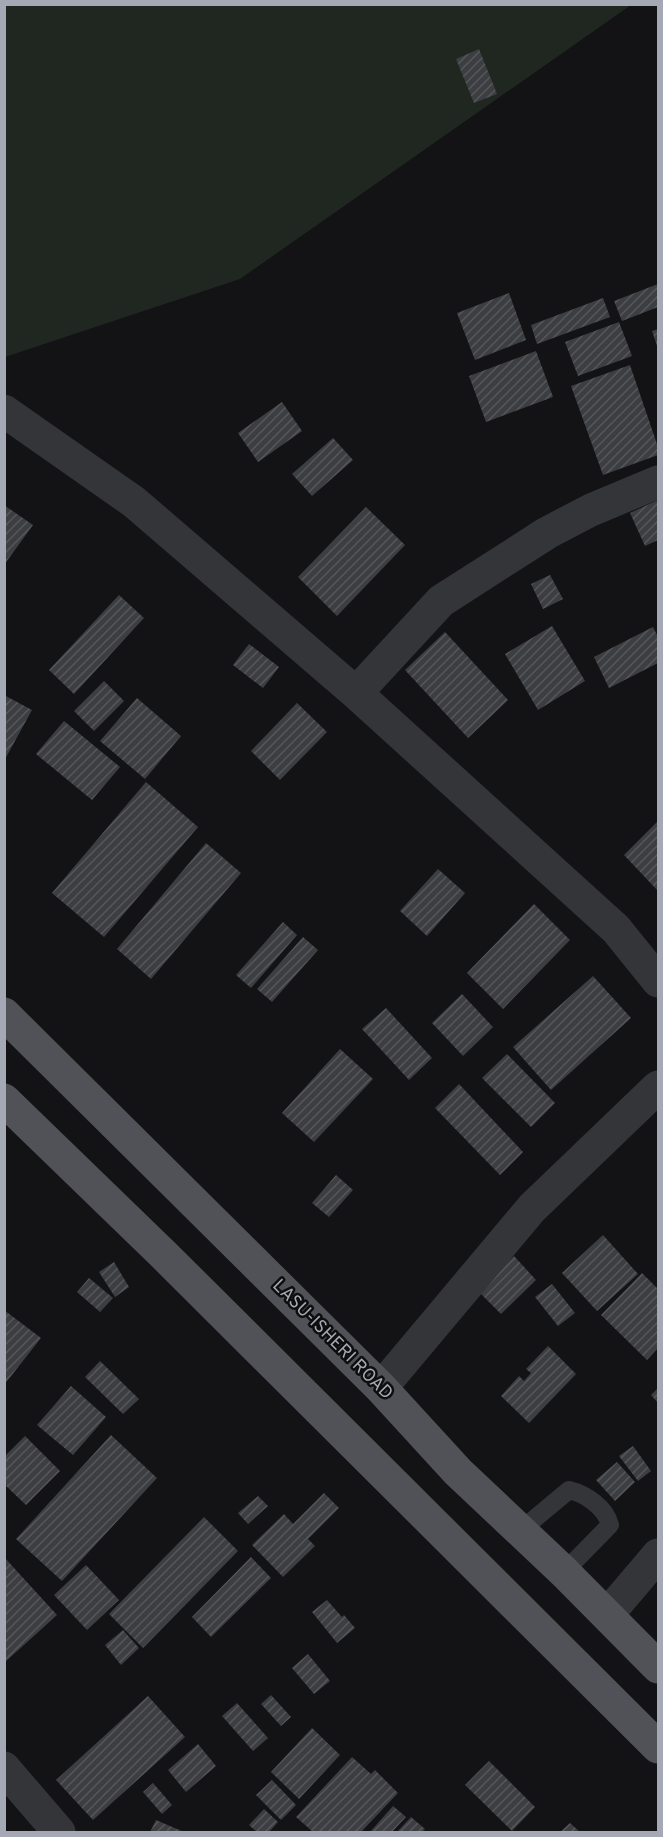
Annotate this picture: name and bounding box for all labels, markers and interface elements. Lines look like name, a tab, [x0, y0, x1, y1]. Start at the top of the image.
street label: LASU-ISHERI ROAD	[267, 1275, 397, 1405]

